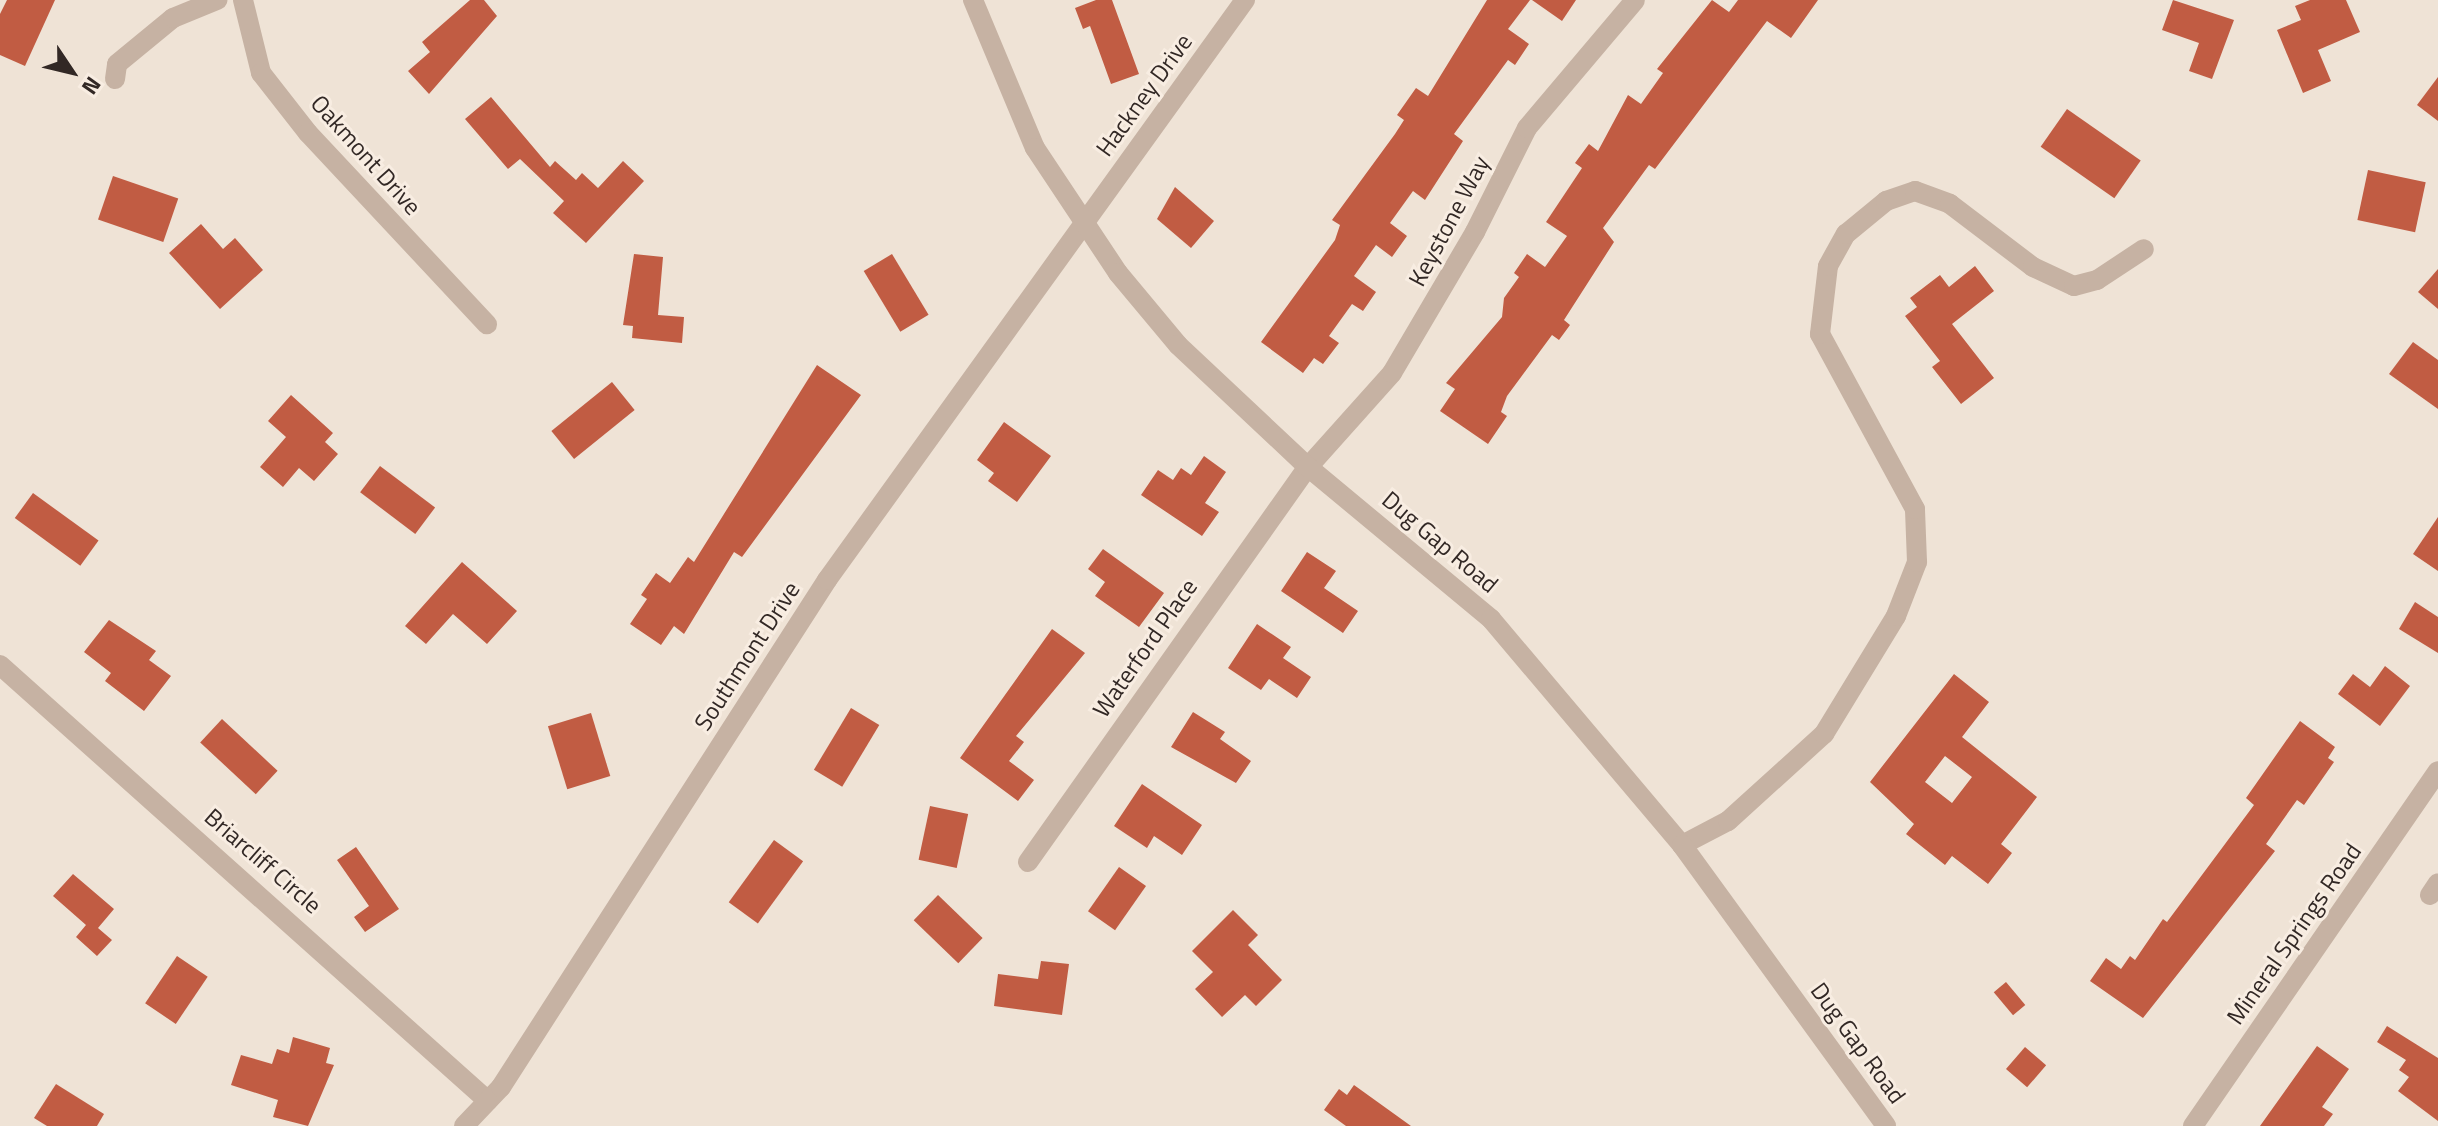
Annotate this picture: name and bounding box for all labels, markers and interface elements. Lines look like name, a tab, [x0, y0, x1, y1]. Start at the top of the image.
street label: Hackney Drive	[1090, 28, 1198, 162]
north arrow	[32, 32, 112, 112]
text: N	[73, 70, 110, 102]
street label: Oakmont Drive	[305, 89, 427, 221]
street label: Keystone Way	[1403, 151, 1495, 291]
street label: Dug Gap Road	[1376, 485, 1504, 599]
street label: Waterford Place	[1087, 573, 1203, 723]
street label: Southmont Drive	[688, 576, 806, 736]
street label: Briarcliff Circle	[199, 802, 327, 920]
street label: Mineral Springs Road	[2221, 838, 2367, 1030]
street label: Dug Gap Road	[1804, 977, 1912, 1109]

